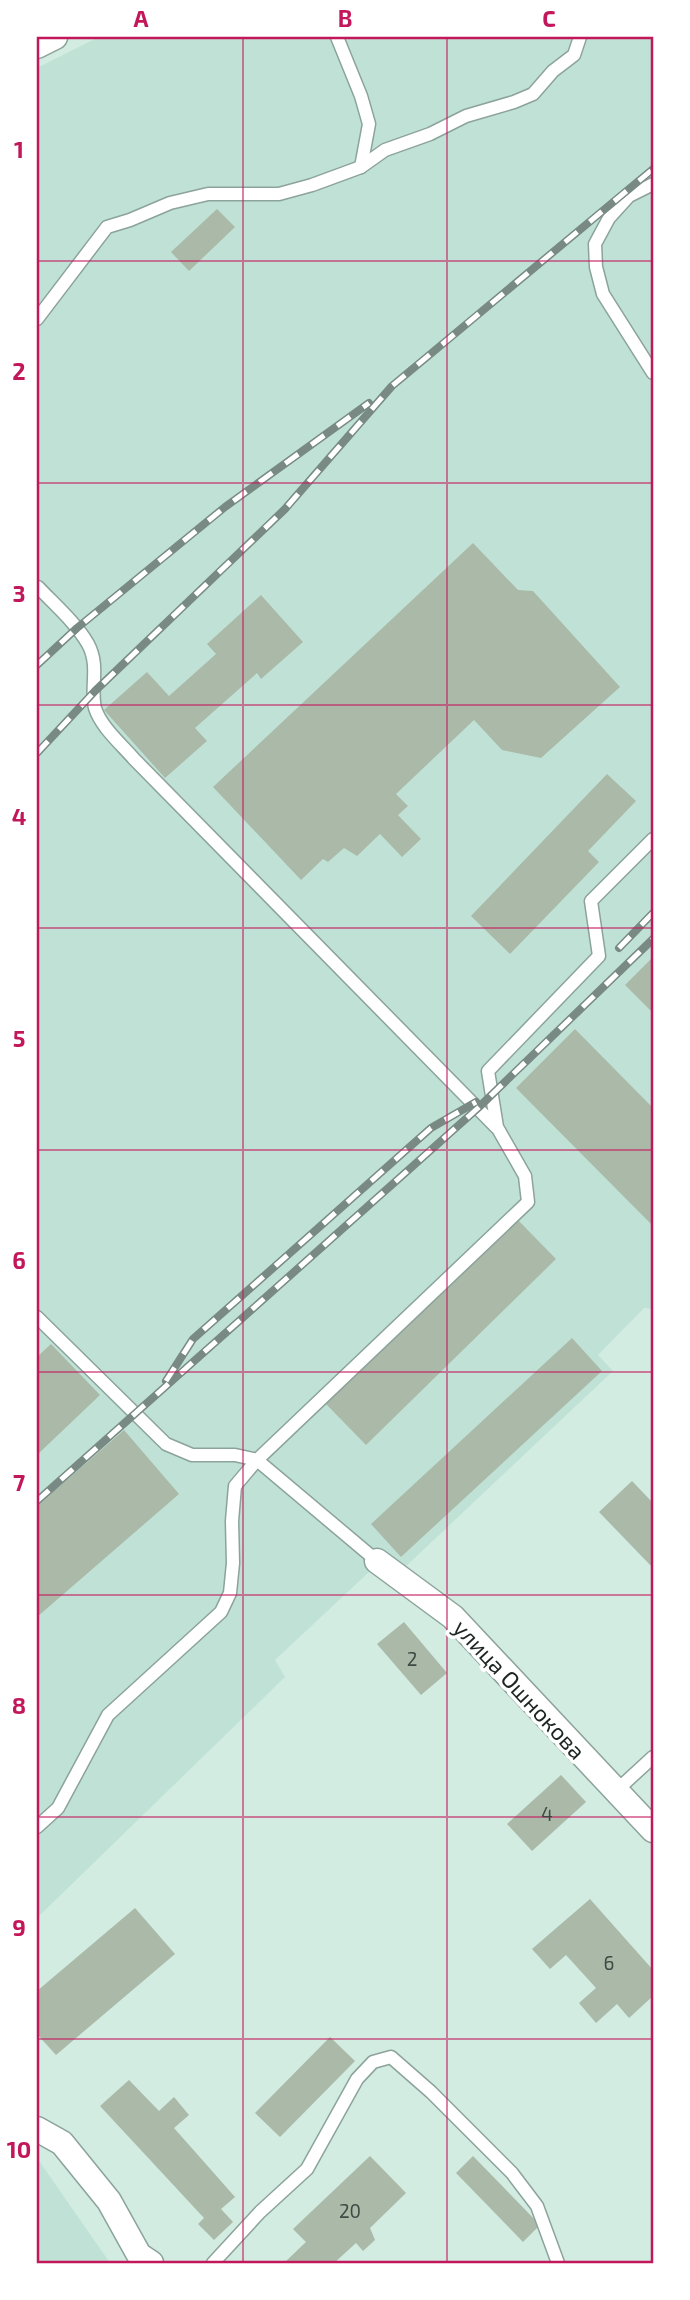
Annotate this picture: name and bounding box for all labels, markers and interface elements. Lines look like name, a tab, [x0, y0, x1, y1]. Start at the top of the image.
text: A	[133, 4, 149, 32]
text: B	[338, 4, 352, 32]
text: C	[542, 4, 556, 32]
text: 1	[14, 135, 24, 163]
text: 2	[12, 357, 26, 385]
text: 3	[12, 579, 26, 607]
text: 4	[12, 802, 26, 830]
text: 5	[13, 1024, 25, 1052]
text: 6	[12, 1246, 26, 1274]
text: 7	[13, 1468, 25, 1496]
street label: улица Ошнокова	[447, 1613, 592, 1765]
house number: 2	[407, 1647, 417, 1670]
text: 8	[12, 1691, 26, 1719]
house number: 4	[541, 1802, 553, 1825]
text: 9	[12, 1913, 26, 1941]
house number: 6	[604, 1951, 614, 1974]
text: 10	[7, 2135, 31, 2163]
house number: 20	[339, 2199, 361, 2222]

